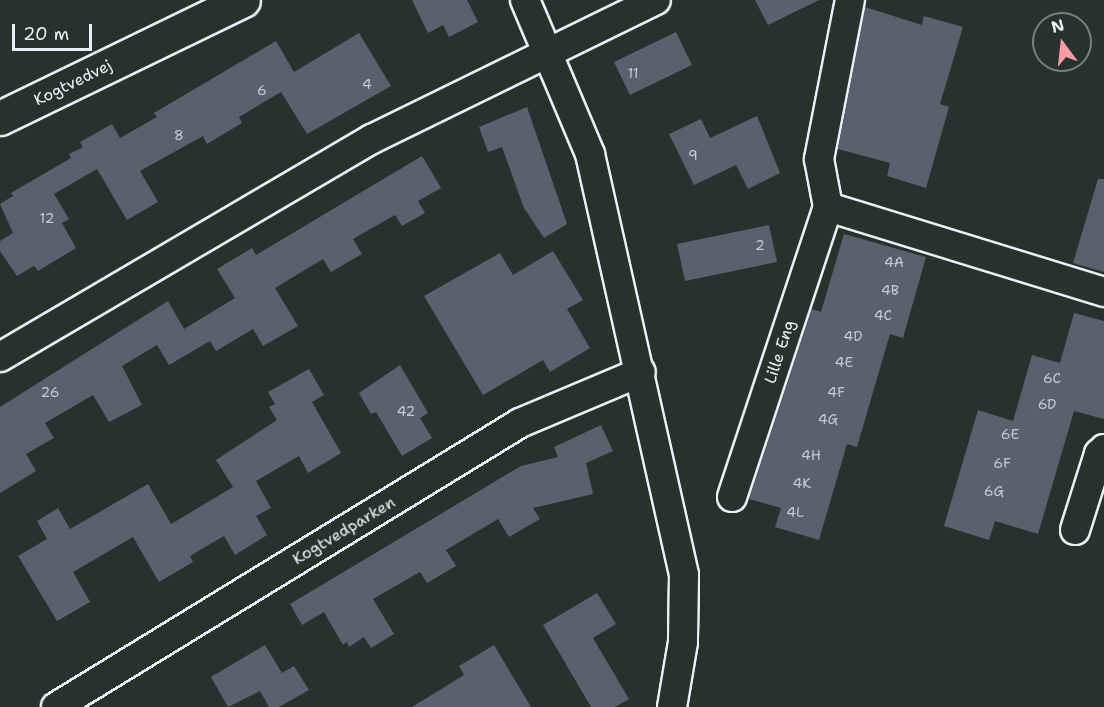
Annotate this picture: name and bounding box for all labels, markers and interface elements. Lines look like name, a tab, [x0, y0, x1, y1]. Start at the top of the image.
scale bar	[15, 12, 94, 50]
north arrow	[1032, 12, 1092, 72]
text: N	[1049, 14, 1067, 38]
text: 20 m	[23, 22, 69, 46]
street label: Kogtvedvej	[31, 56, 115, 110]
house number: 11	[627, 65, 639, 81]
house number: 4	[362, 76, 372, 92]
house number: 6	[257, 82, 267, 98]
house number: 8	[174, 127, 184, 143]
house number: 9	[688, 147, 698, 163]
house number: 12	[40, 210, 54, 226]
house number: 2	[755, 237, 765, 253]
house number: 4A	[884, 254, 904, 270]
house number: 4B	[881, 282, 899, 298]
house number: 4C	[874, 307, 892, 323]
street label: Lille Eng	[761, 318, 799, 386]
house number: 4D	[844, 328, 862, 344]
house number: 4E	[835, 354, 853, 370]
house number: 6C	[1043, 370, 1061, 386]
house number: 26	[41, 384, 59, 400]
house number: 4F	[827, 384, 845, 400]
house number: 6D	[1038, 396, 1056, 412]
house number: 42	[397, 403, 415, 419]
house number: 4G	[818, 411, 838, 427]
house number: 6E	[1001, 426, 1019, 442]
house number: 4H	[801, 447, 821, 463]
house number: 6F	[993, 455, 1011, 471]
house number: 4K	[793, 475, 811, 491]
house number: 6G	[984, 483, 1004, 499]
street label: Kogtvedparken	[289, 493, 399, 569]
house number: 4L	[786, 504, 804, 520]

